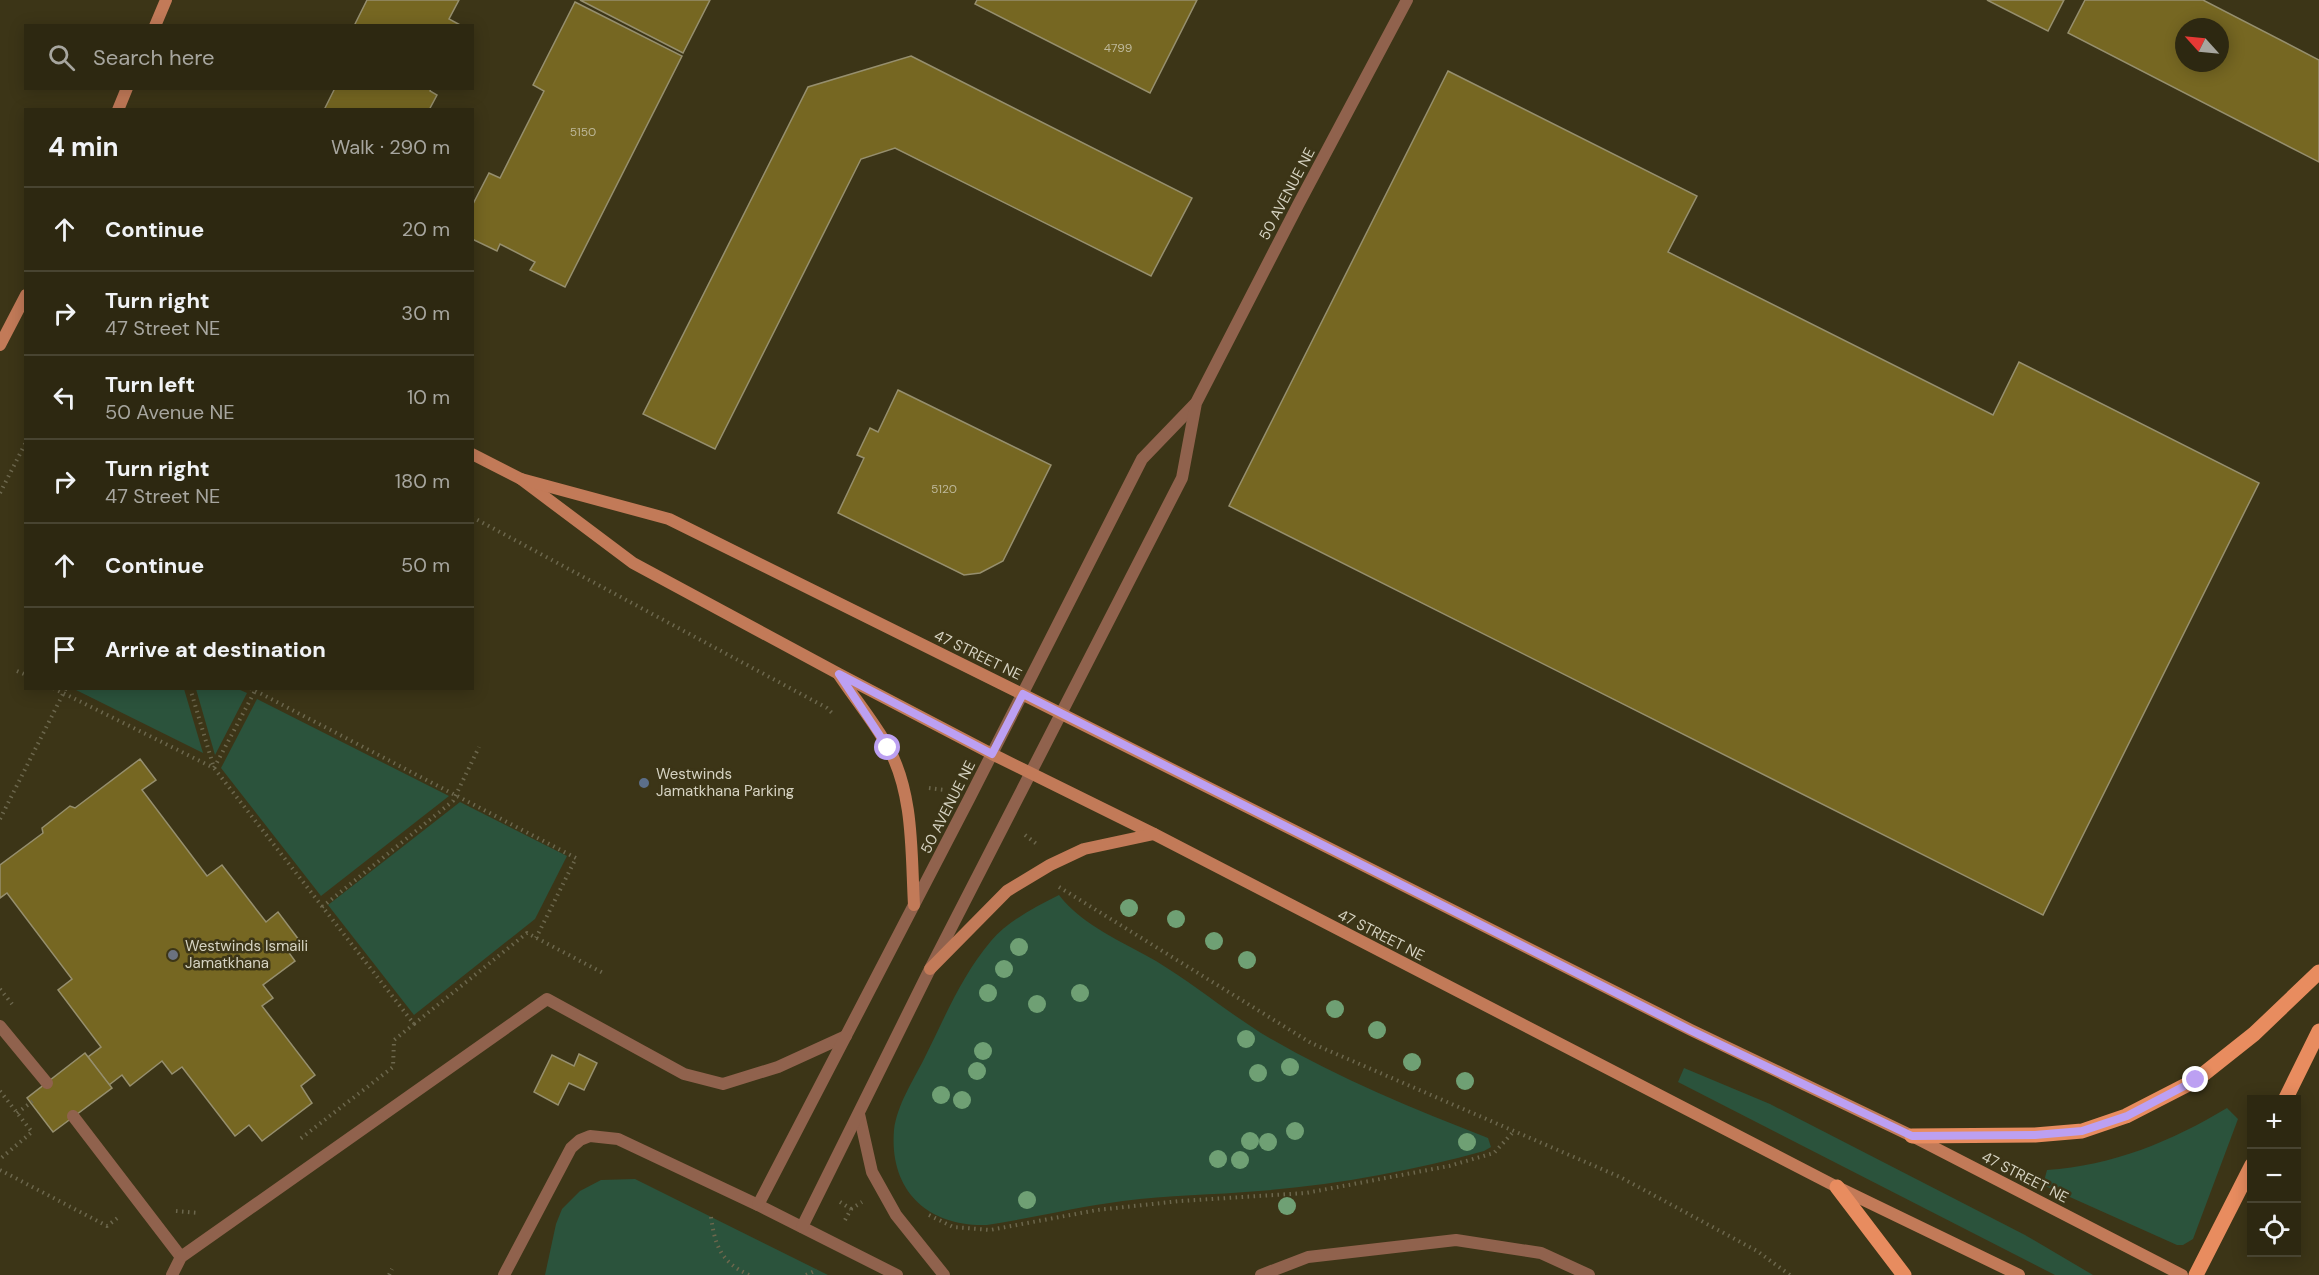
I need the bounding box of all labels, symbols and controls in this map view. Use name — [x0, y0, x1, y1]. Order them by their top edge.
north arrow — [2175, 18, 2229, 72]
search box — [24, 24, 474, 90]
house number: 4799 — [1104, 40, 1132, 56]
icon: search — [45, 41, 78, 74]
text: Search here — [93, 43, 214, 72]
house number: 5150 — [570, 124, 596, 140]
text: 4 min — [48, 130, 119, 164]
text: Walk · 290 m — [331, 134, 450, 160]
street label: 50 AVENUE NE — [1254, 144, 1320, 244]
icon: ahead — [48, 213, 81, 246]
text: Continue — [105, 215, 204, 244]
text: 20 m — [402, 216, 450, 242]
text: Turn right — [105, 286, 210, 315]
icon: right — [48, 297, 81, 330]
text: 30 m — [401, 300, 450, 326]
text: 47 Street NE — [105, 315, 220, 341]
text: Turn left — [105, 370, 195, 399]
icon: left — [48, 381, 81, 414]
text: 10 m — [407, 384, 450, 410]
text: 50 Avenue NE — [105, 399, 235, 425]
text: Turn right — [105, 454, 210, 483]
icon: right — [48, 465, 81, 498]
text: 180 m — [395, 468, 450, 494]
house number: 5120 — [931, 481, 957, 497]
text: 47 Street NE — [105, 483, 220, 509]
icon: ahead — [48, 549, 81, 582]
text: Continue — [105, 551, 204, 580]
text: 50 m — [401, 552, 450, 578]
street label: 47 STREET NE — [931, 625, 1025, 685]
icon: arrive — [48, 633, 81, 666]
text: Arrive at destination — [105, 635, 326, 664]
route start — [874, 734, 900, 760]
street label: 50 AVENUE NE — [916, 757, 980, 857]
place label: Westwinds Jamatkhana Parking — [656, 764, 794, 801]
marker: Westwinds Jamatkhana Parking — [637, 776, 651, 790]
street label: 47 STREET NE — [1334, 905, 1428, 965]
place label: Westwinds Ismaili Jamatkhana — [185, 936, 308, 973]
marker: Westwinds Ismaili Jamatkhana — [166, 948, 180, 962]
route end — [2182, 1066, 2208, 1092]
map controls — [2247, 1095, 2301, 1257]
button: + — [2247, 1095, 2301, 1149]
street label: 47 STREET NE — [1978, 1147, 2072, 1207]
button: − — [2247, 1149, 2301, 1203]
button: locate — [2247, 1203, 2301, 1257]

